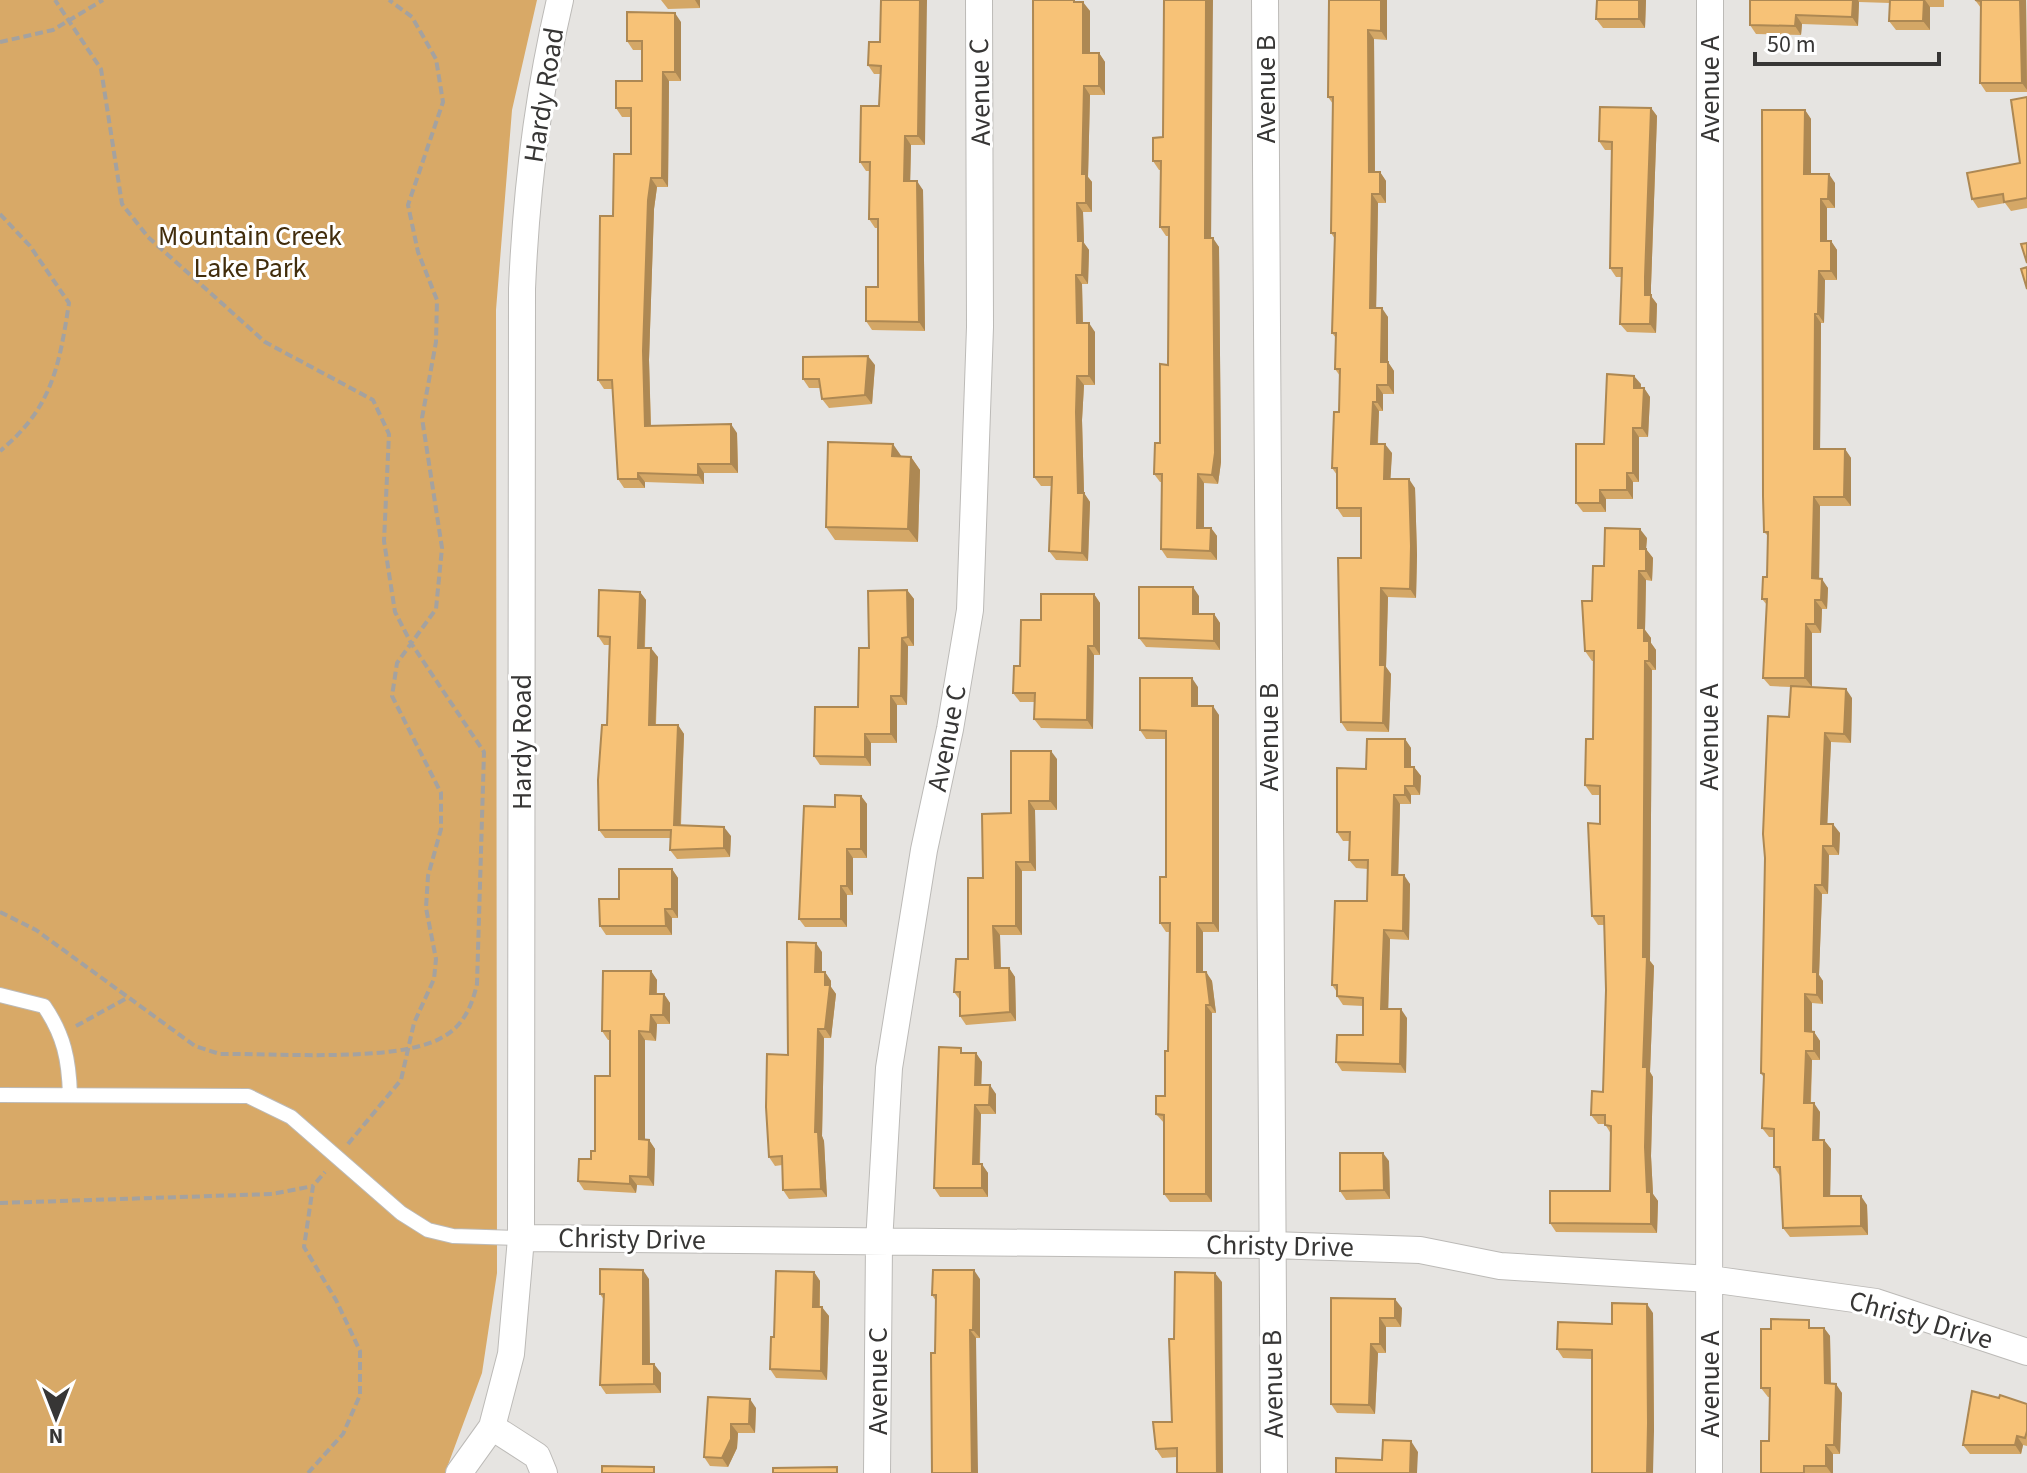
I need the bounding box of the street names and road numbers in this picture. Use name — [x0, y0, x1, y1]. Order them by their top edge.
street label: Hardy Road — [514, 25, 574, 165]
street label: Avenue B — [1246, 35, 1286, 143]
street label: Avenue A — [1690, 35, 1730, 143]
street label: Avenue C — [959, 38, 1001, 146]
street label: Hardy Road — [502, 674, 542, 810]
street label: Avenue C — [917, 681, 977, 795]
street label: Avenue B — [1249, 683, 1289, 791]
street label: Avenue A — [1689, 683, 1729, 791]
street label: Christy Drive — [558, 1218, 706, 1260]
street label: Christy Drive — [1206, 1225, 1354, 1267]
street label: Christy Drive — [1844, 1280, 1998, 1360]
street label: Avenue C — [858, 1327, 898, 1435]
street label: Avenue B — [1252, 1329, 1294, 1439]
street label: Avenue A — [1690, 1330, 1730, 1438]

